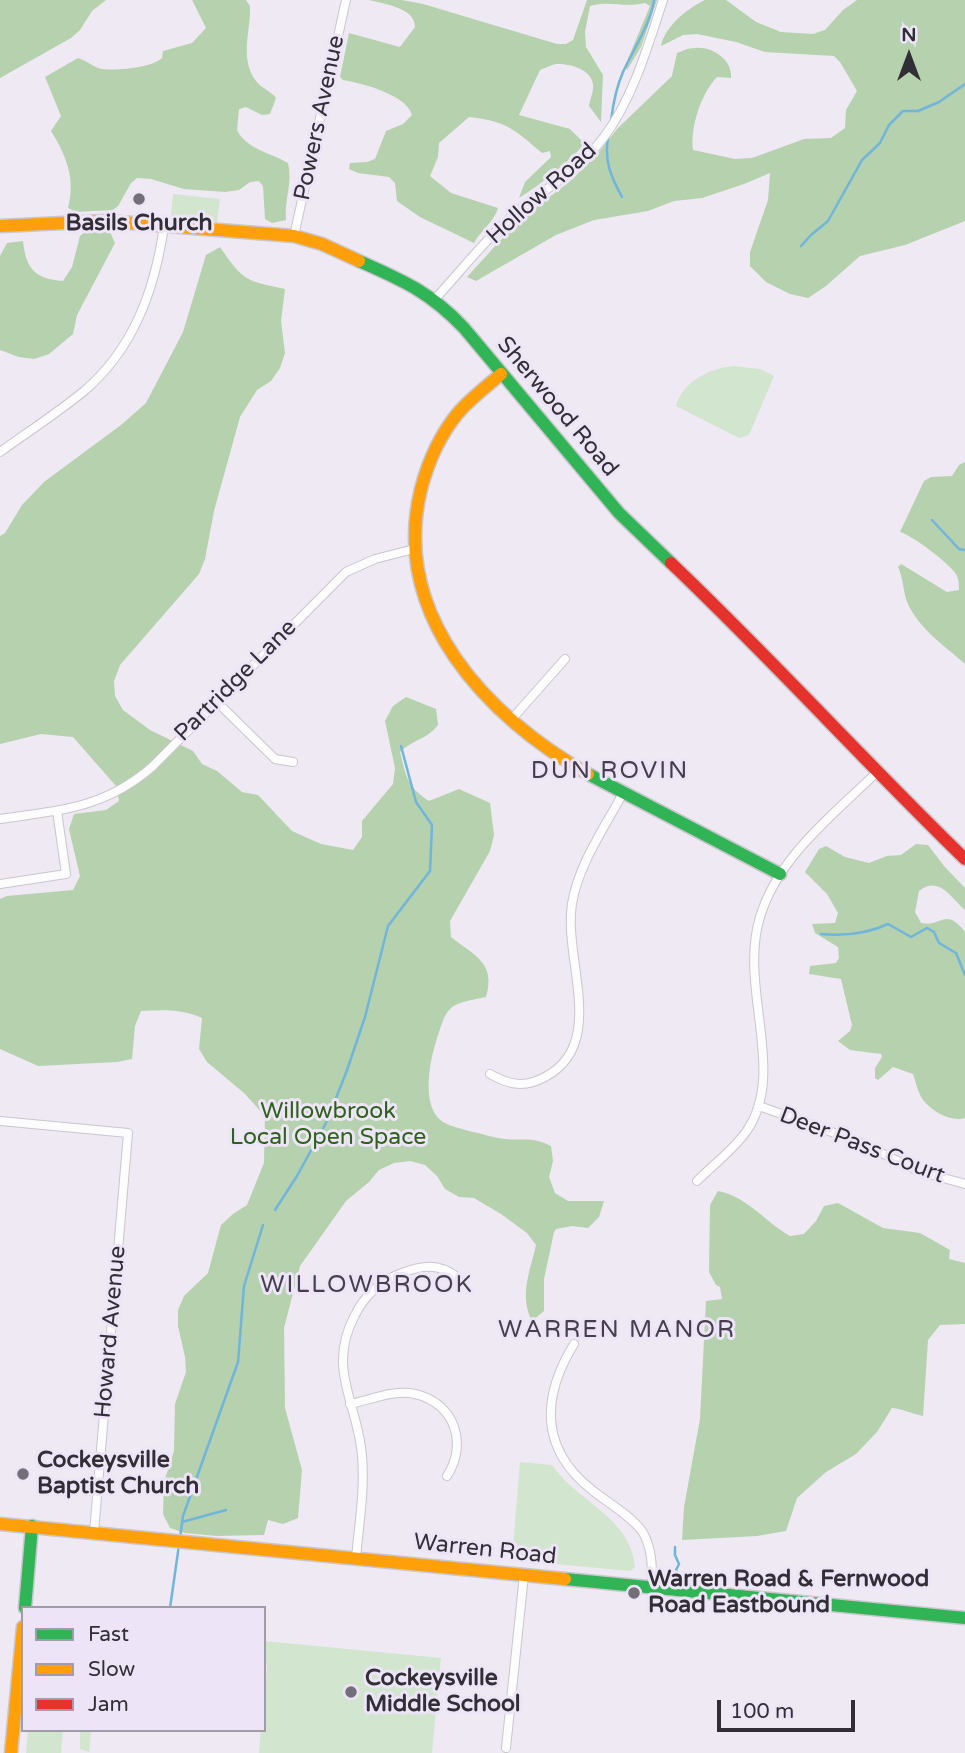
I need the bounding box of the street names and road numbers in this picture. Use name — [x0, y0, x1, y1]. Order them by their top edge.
street label: Powers Avenue — [289, 33, 351, 203]
street label: Hollow Road — [481, 137, 603, 251]
street label: Sherwood Road — [490, 331, 624, 483]
street label: Partridge Lane — [169, 614, 303, 748]
street label: Deer Pass Court — [776, 1102, 948, 1190]
street label: Howard Avenue — [90, 1245, 132, 1419]
street label: Warren Road — [412, 1529, 558, 1571]

